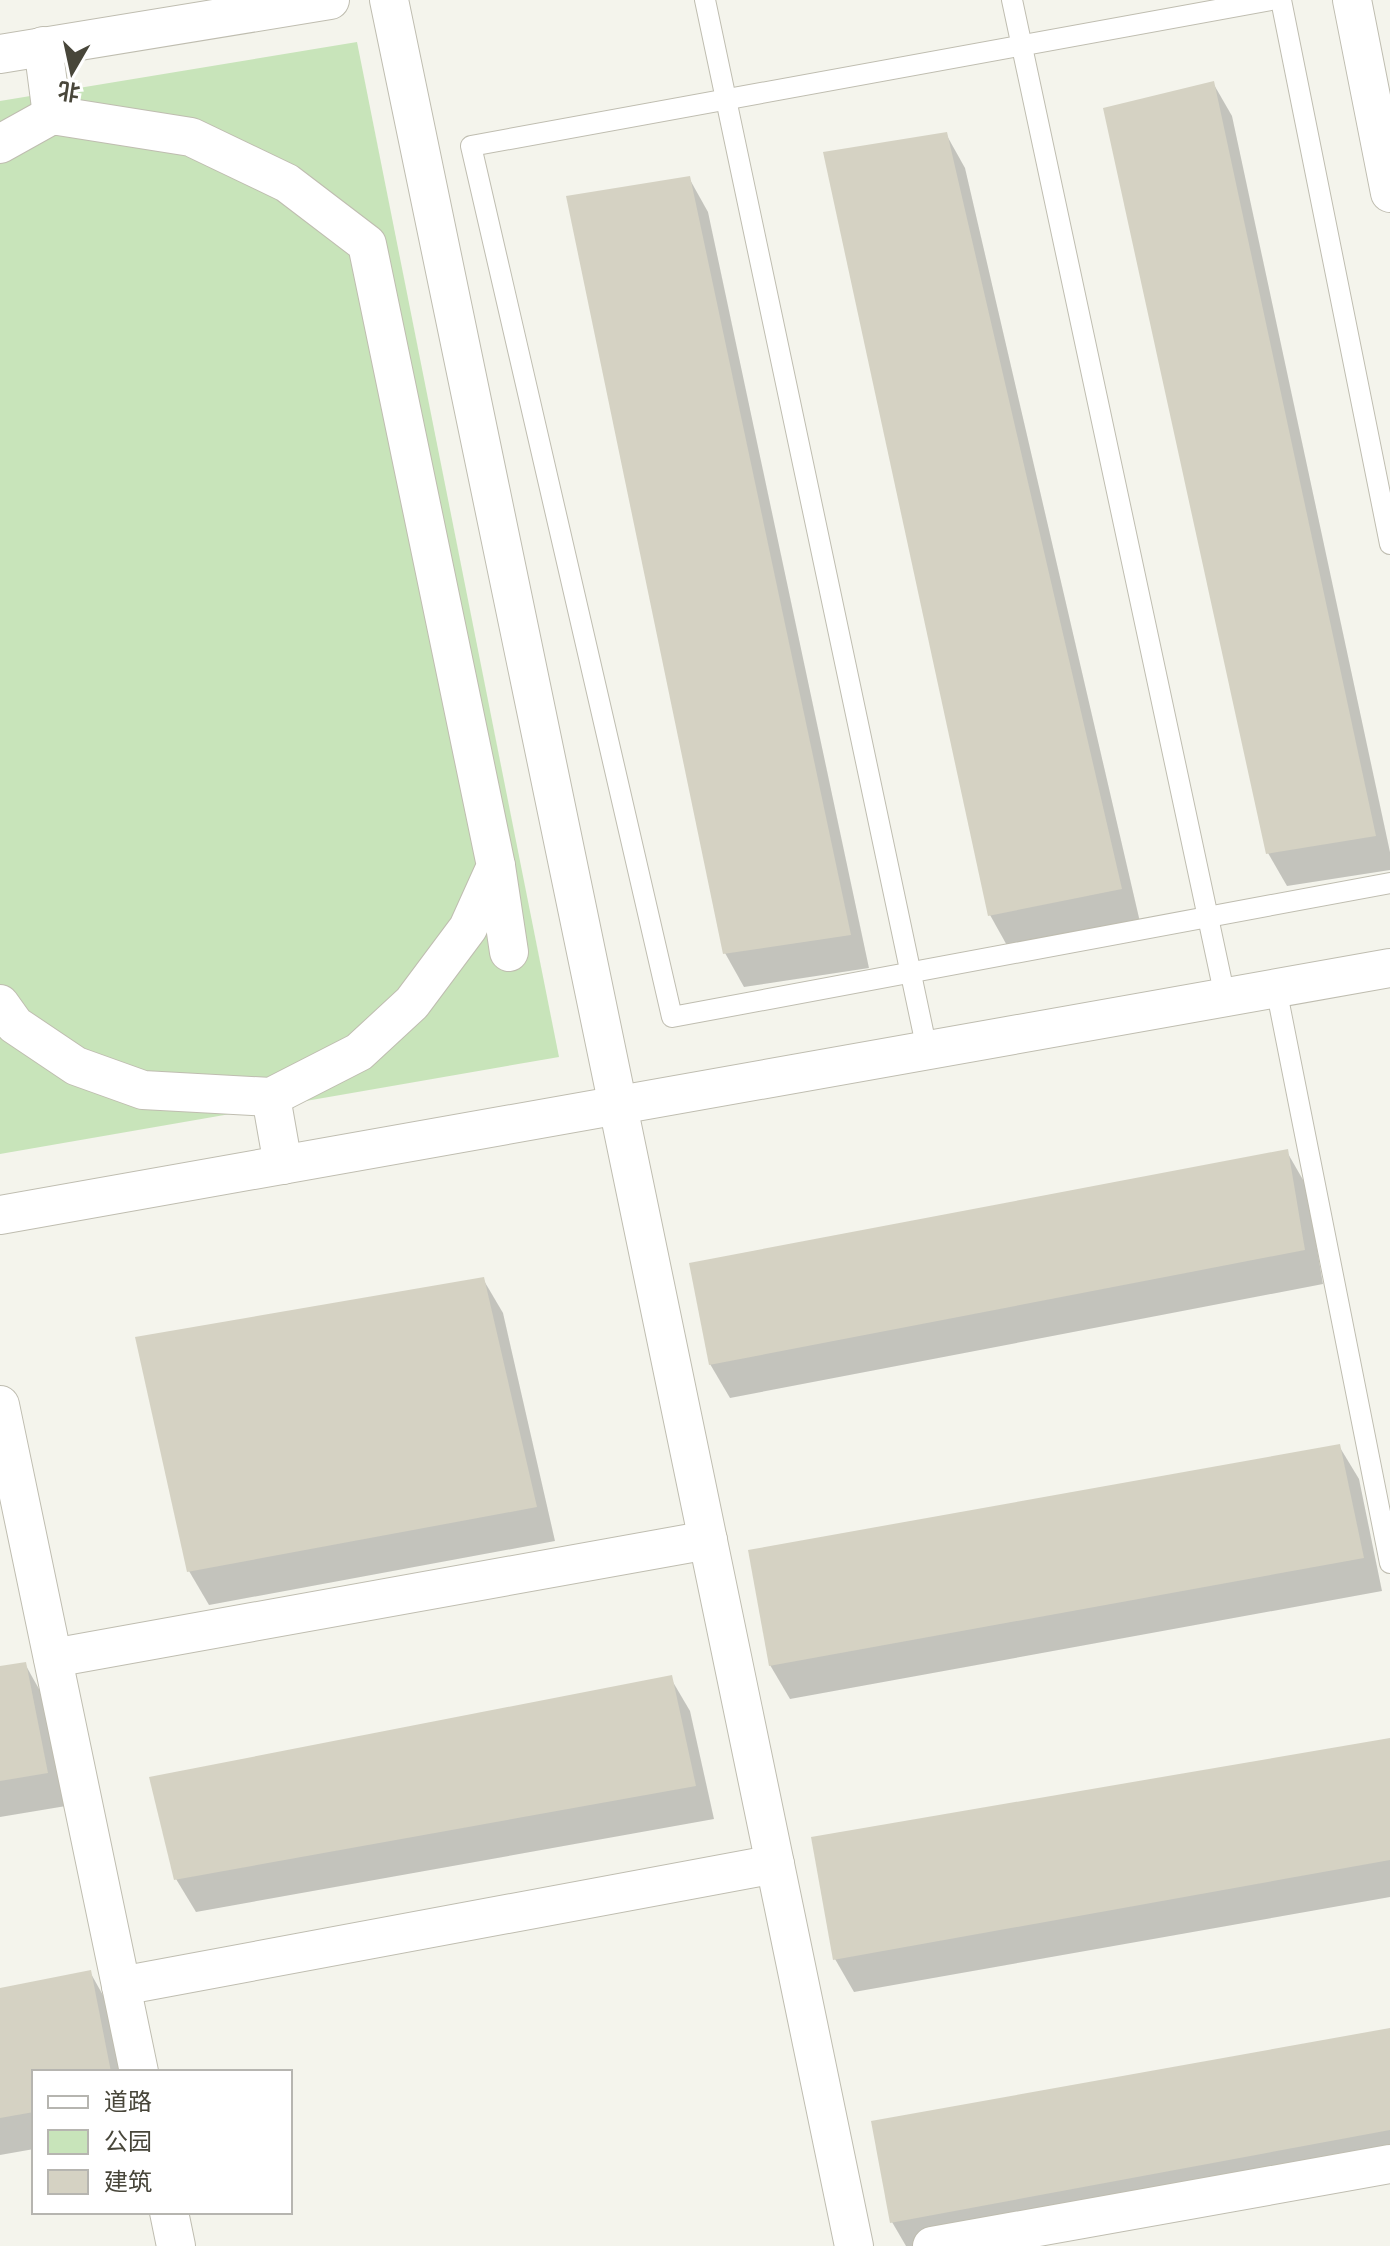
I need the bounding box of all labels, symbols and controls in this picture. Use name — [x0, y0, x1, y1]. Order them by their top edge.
north arrow — [32, 32, 112, 112]
text: 北 — [56, 77, 82, 107]
legend — [32, 2070, 292, 2214]
text: 道路 — [104, 2086, 152, 2115]
text: 公园 — [104, 2126, 152, 2155]
text: 建筑 — [104, 2166, 152, 2195]

